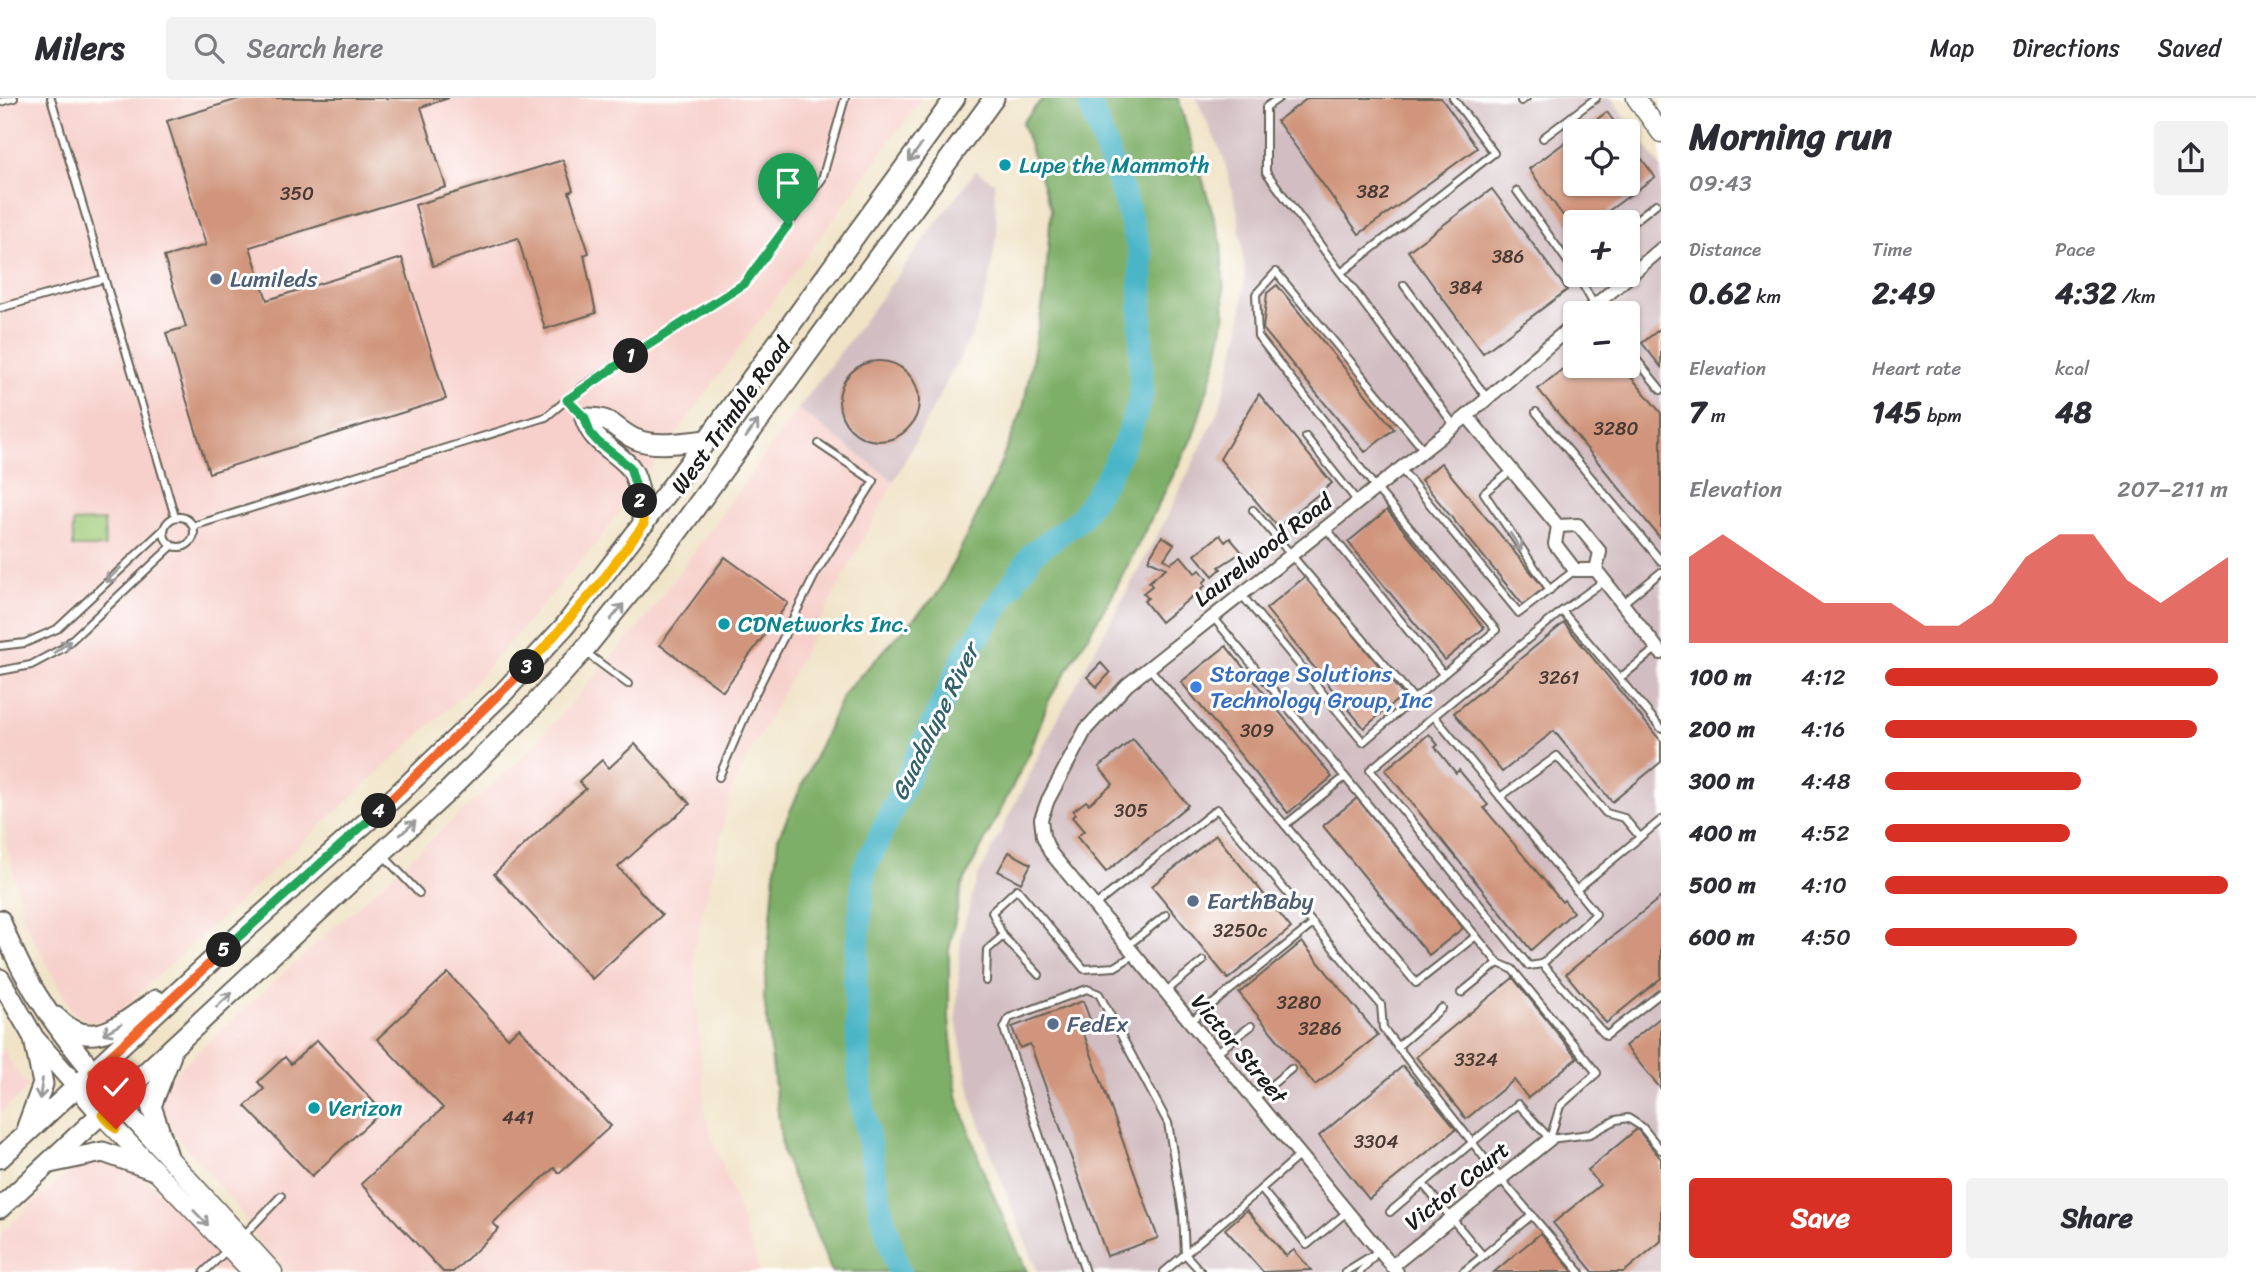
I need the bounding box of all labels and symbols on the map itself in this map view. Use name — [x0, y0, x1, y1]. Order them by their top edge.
one-way arrow — [908, 143, 923, 162]
place label: Lupe the Mammoth — [1019, 145, 1210, 186]
pin — [758, 153, 818, 225]
marker: Lupe the Mammoth — [997, 157, 1013, 173]
house number: 382 — [1357, 175, 1389, 208]
house number: 350 — [280, 177, 314, 210]
house number: 386 — [1492, 240, 1524, 273]
place label: Lumileds — [230, 259, 318, 300]
marker: Lumileds — [208, 271, 224, 287]
house number: 384 — [1449, 271, 1483, 304]
street label: West Trimble Road — [660, 327, 803, 503]
pin: 1 — [614, 338, 648, 374]
house number: 3280 — [1594, 412, 1638, 445]
one-way arrow — [745, 420, 760, 439]
street label: Laurelwood Road — [1184, 481, 1343, 618]
pin: 2 — [622, 484, 658, 518]
one-way arrow — [1508, 532, 1523, 551]
one-way arrow — [105, 566, 122, 583]
one-way arrow — [609, 603, 624, 621]
place label: CDNetworks Inc. — [738, 604, 910, 645]
marker: CDNetworks Inc. — [716, 616, 732, 632]
water label: Guadalupe River — [879, 633, 993, 808]
one-way arrow — [53, 639, 71, 654]
pin: 3 — [510, 650, 544, 684]
place label: Storage Solutions Technology Group, Inc — [1210, 654, 1433, 721]
house number: 3261 — [1539, 661, 1579, 694]
marker: Storage Solutions Technology Group, Inc — [1188, 679, 1204, 695]
house number: 309 — [1240, 714, 1274, 747]
pin: 4 — [362, 794, 396, 828]
house number: 305 — [1114, 794, 1148, 827]
one-way arrow — [399, 820, 417, 836]
place label: EarthBaby — [1207, 881, 1314, 922]
marker: EarthBaby — [1185, 893, 1201, 909]
house number: 3250c — [1213, 914, 1268, 947]
pin: 5 — [206, 932, 242, 968]
street label: Victor Street — [1180, 984, 1299, 1115]
house number: 3280 — [1277, 986, 1321, 1019]
one-way arrow — [215, 992, 232, 1009]
place label: FedEx — [1067, 1004, 1128, 1045]
house number: 3286 — [1298, 1012, 1342, 1045]
marker: FedEx — [1045, 1016, 1061, 1032]
one-way arrow — [102, 1022, 122, 1036]
house number: 3324 — [1454, 1043, 1498, 1076]
pin — [86, 1057, 146, 1129]
one-way arrow — [34, 1077, 47, 1100]
place label: Verizon — [328, 1088, 403, 1129]
marker: Verizon — [306, 1100, 322, 1116]
house number: 441 — [502, 1101, 534, 1134]
house number: 3304 — [1354, 1125, 1398, 1158]
street label: Victor Court — [1395, 1130, 1519, 1242]
one-way arrow — [193, 1210, 210, 1227]

